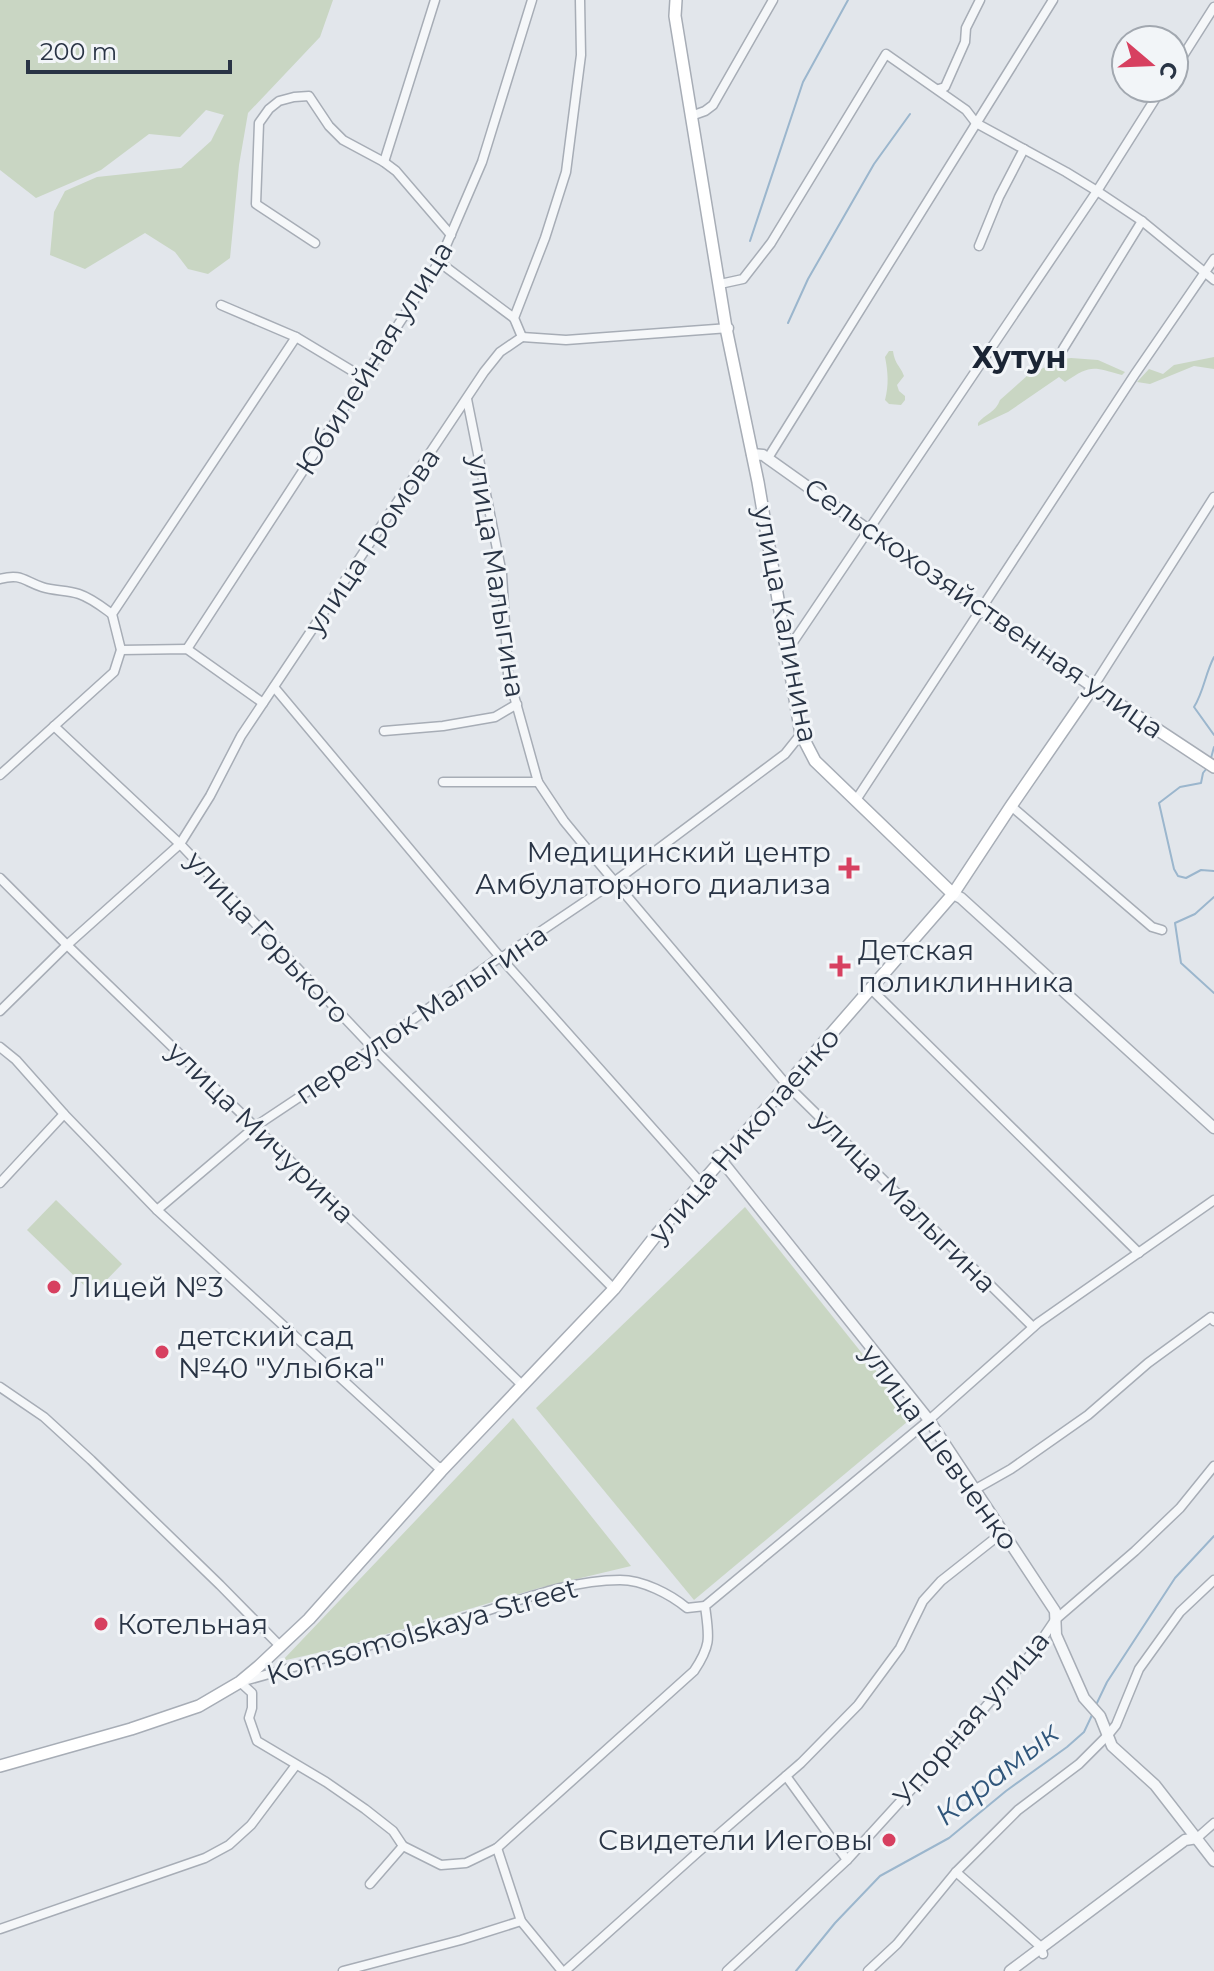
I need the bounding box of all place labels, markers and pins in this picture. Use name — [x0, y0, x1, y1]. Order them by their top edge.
place label: Медицинский центр Амбулаторного диализа — [475, 835, 831, 901]
marker: Медицинский центр Амбулаторного диализа — [838, 857, 860, 879]
place label: Детская поликлинника — [858, 933, 1074, 999]
marker: Детская поликлинника — [829, 955, 851, 977]
place label: Лицей №3 — [70, 1270, 224, 1304]
marker: Лицей №3 — [45, 1278, 63, 1296]
place label: детский сад №40 "Улыбка" — [178, 1319, 385, 1385]
marker: детский сад №40 "Улыбка" — [153, 1343, 171, 1361]
place label: Котельная — [117, 1607, 268, 1641]
marker: Котельная — [92, 1615, 110, 1633]
place label: Свидетели Иеговы — [598, 1823, 873, 1857]
marker: Свидетели Иеговы — [880, 1831, 898, 1849]

